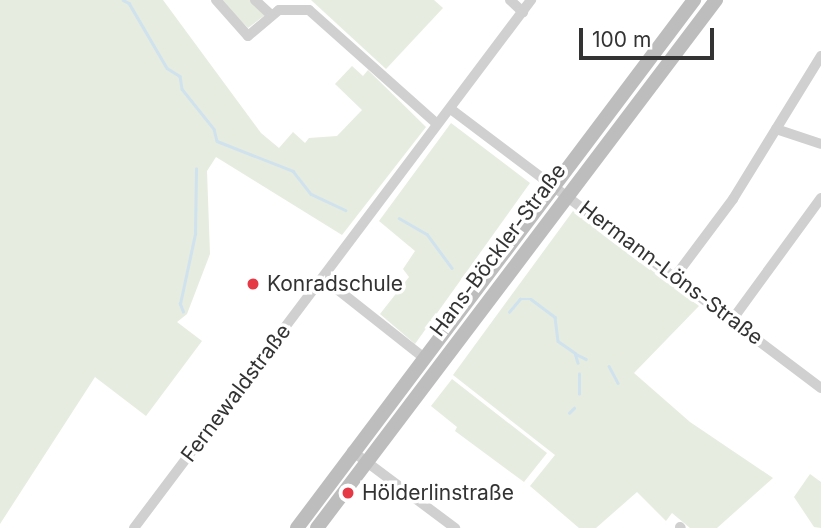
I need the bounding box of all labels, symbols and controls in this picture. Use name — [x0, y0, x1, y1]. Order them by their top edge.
scale bar — [583, 14, 718, 58]
text: 100 m — [592, 27, 651, 52]
street label: Hans-Böckler-Straße — [425, 159, 571, 341]
street label: Hermann-Löns-Straße — [574, 196, 768, 350]
place label: Konradschule — [267, 271, 403, 297]
marker: Konradschule — [245, 276, 261, 292]
street label: Fernewaldstraße — [176, 319, 296, 467]
place label: Hölderlinstraße — [362, 480, 514, 506]
marker: Hölderlinstraße — [340, 485, 356, 501]

